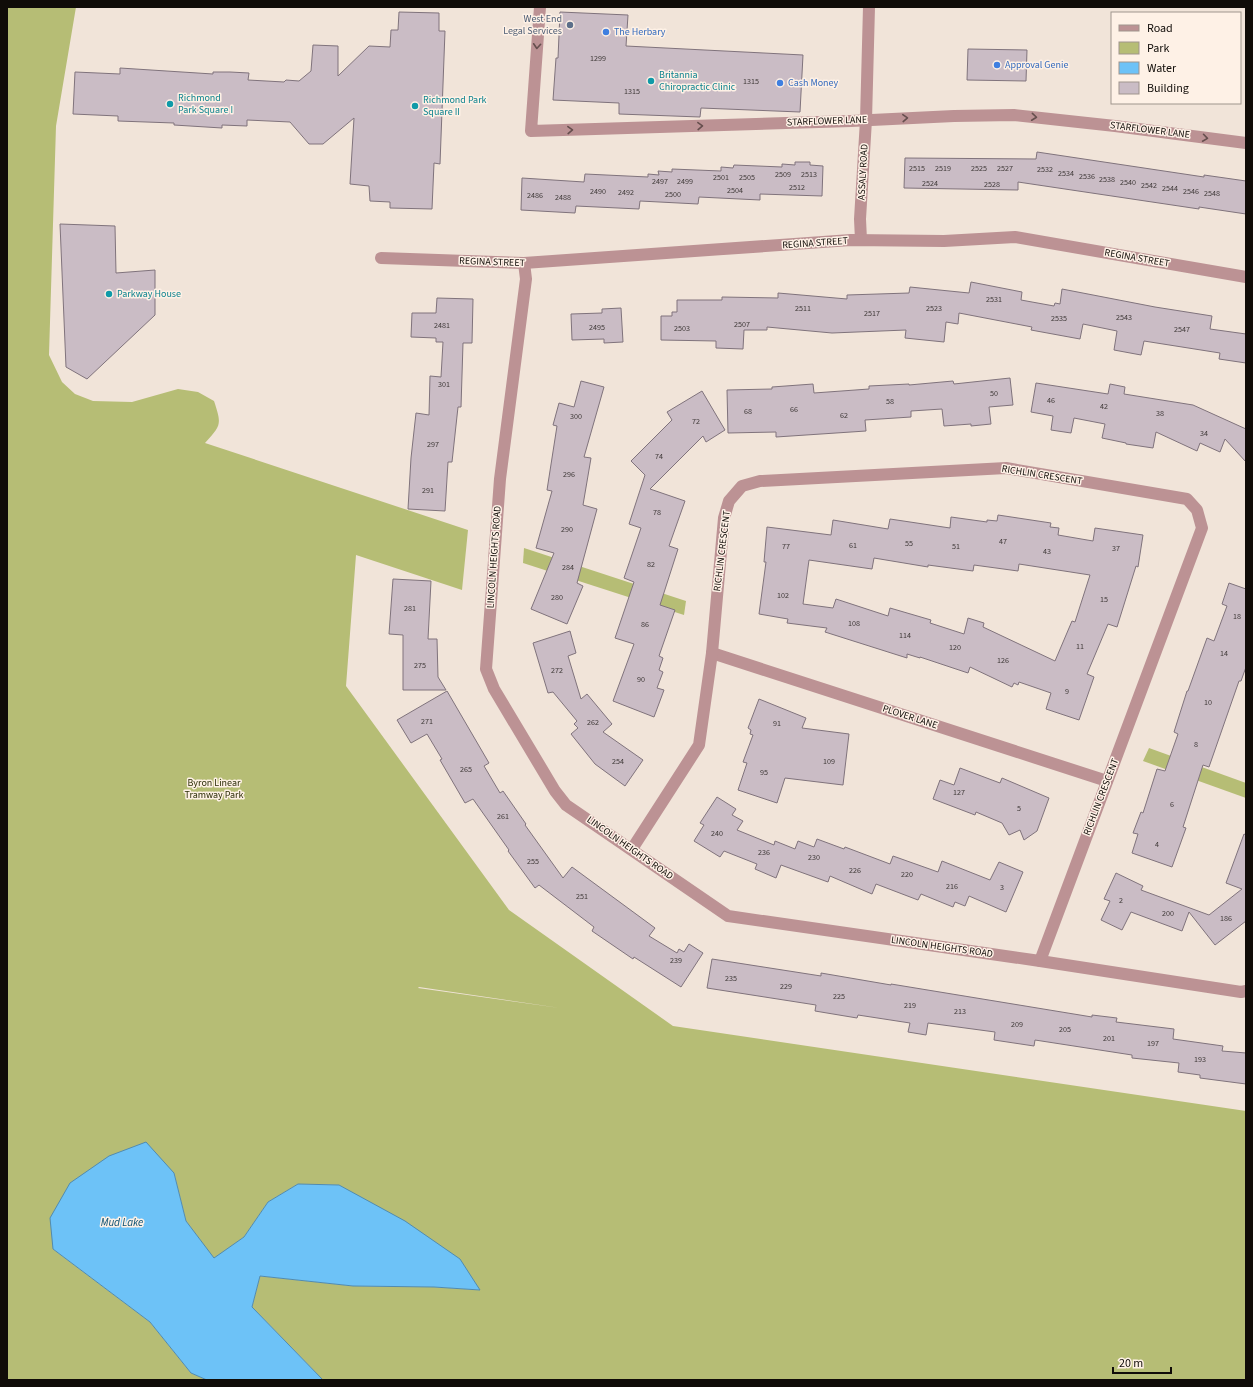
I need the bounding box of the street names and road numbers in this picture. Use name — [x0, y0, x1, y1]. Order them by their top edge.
street label: STARFLOWER LANE — [787, 113, 867, 129]
street label: STARFLOWER LANE — [1109, 118, 1191, 142]
street label: ASSALY ROAD — [855, 144, 871, 200]
street label: REGINA STREET — [782, 234, 849, 252]
street label: REGINA STREET — [1103, 245, 1171, 271]
street label: REGINA STREET — [459, 254, 526, 270]
street label: RICHLIN CRESCENT — [1001, 462, 1084, 488]
street label: LINCOLN HEIGHTS ROAD — [483, 505, 505, 609]
street label: RICHLIN CRESCENT — [710, 509, 734, 592]
street label: PLOVER LANE — [881, 702, 939, 732]
street label: RICHLIN CRESCENT — [1080, 756, 1122, 837]
street label: LINCOLN HEIGHTS ROAD — [584, 813, 676, 883]
street label: LINCOLN HEIGHTS ROAD — [890, 933, 994, 961]

